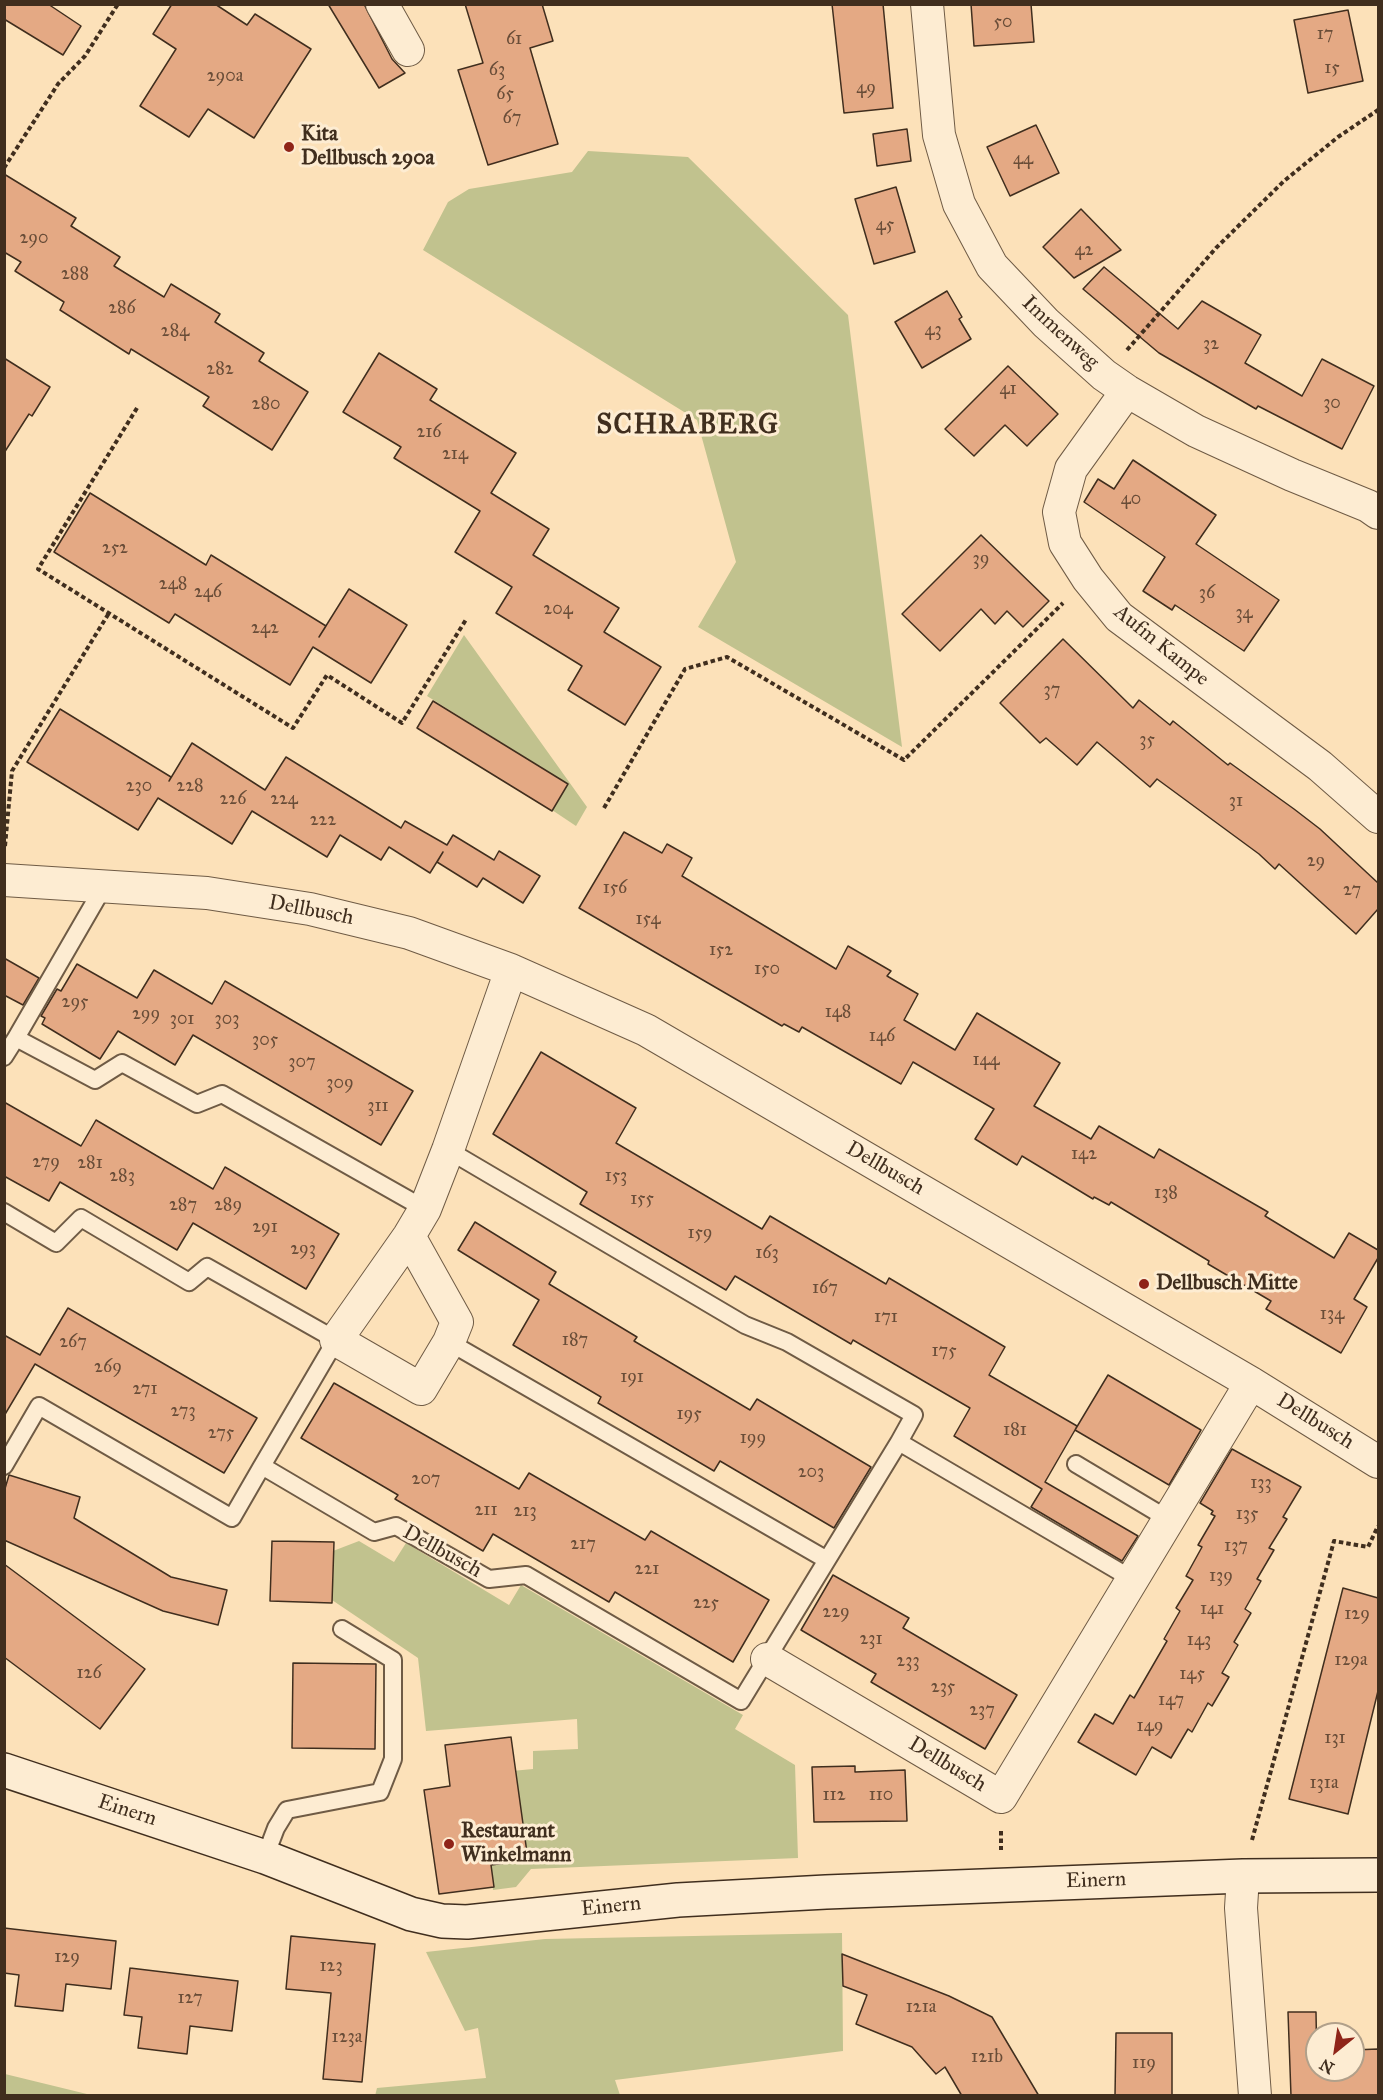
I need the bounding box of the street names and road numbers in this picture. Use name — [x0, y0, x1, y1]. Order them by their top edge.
street label: Immenweg — [1016, 291, 1104, 375]
street label: Aufm Kampe — [1108, 600, 1214, 692]
street label: Dellbusch — [266, 890, 356, 932]
street label: Dellbusch — [841, 1137, 929, 1201]
street label: Dellbusch — [1272, 1388, 1358, 1456]
street label: Dellbusch — [398, 1520, 486, 1584]
street label: Dellbusch — [904, 1732, 990, 1798]
street label: Einern — [94, 1790, 160, 1832]
street label: Einern — [1065, 1867, 1127, 1895]
street label: Einern — [580, 1891, 642, 1923]

